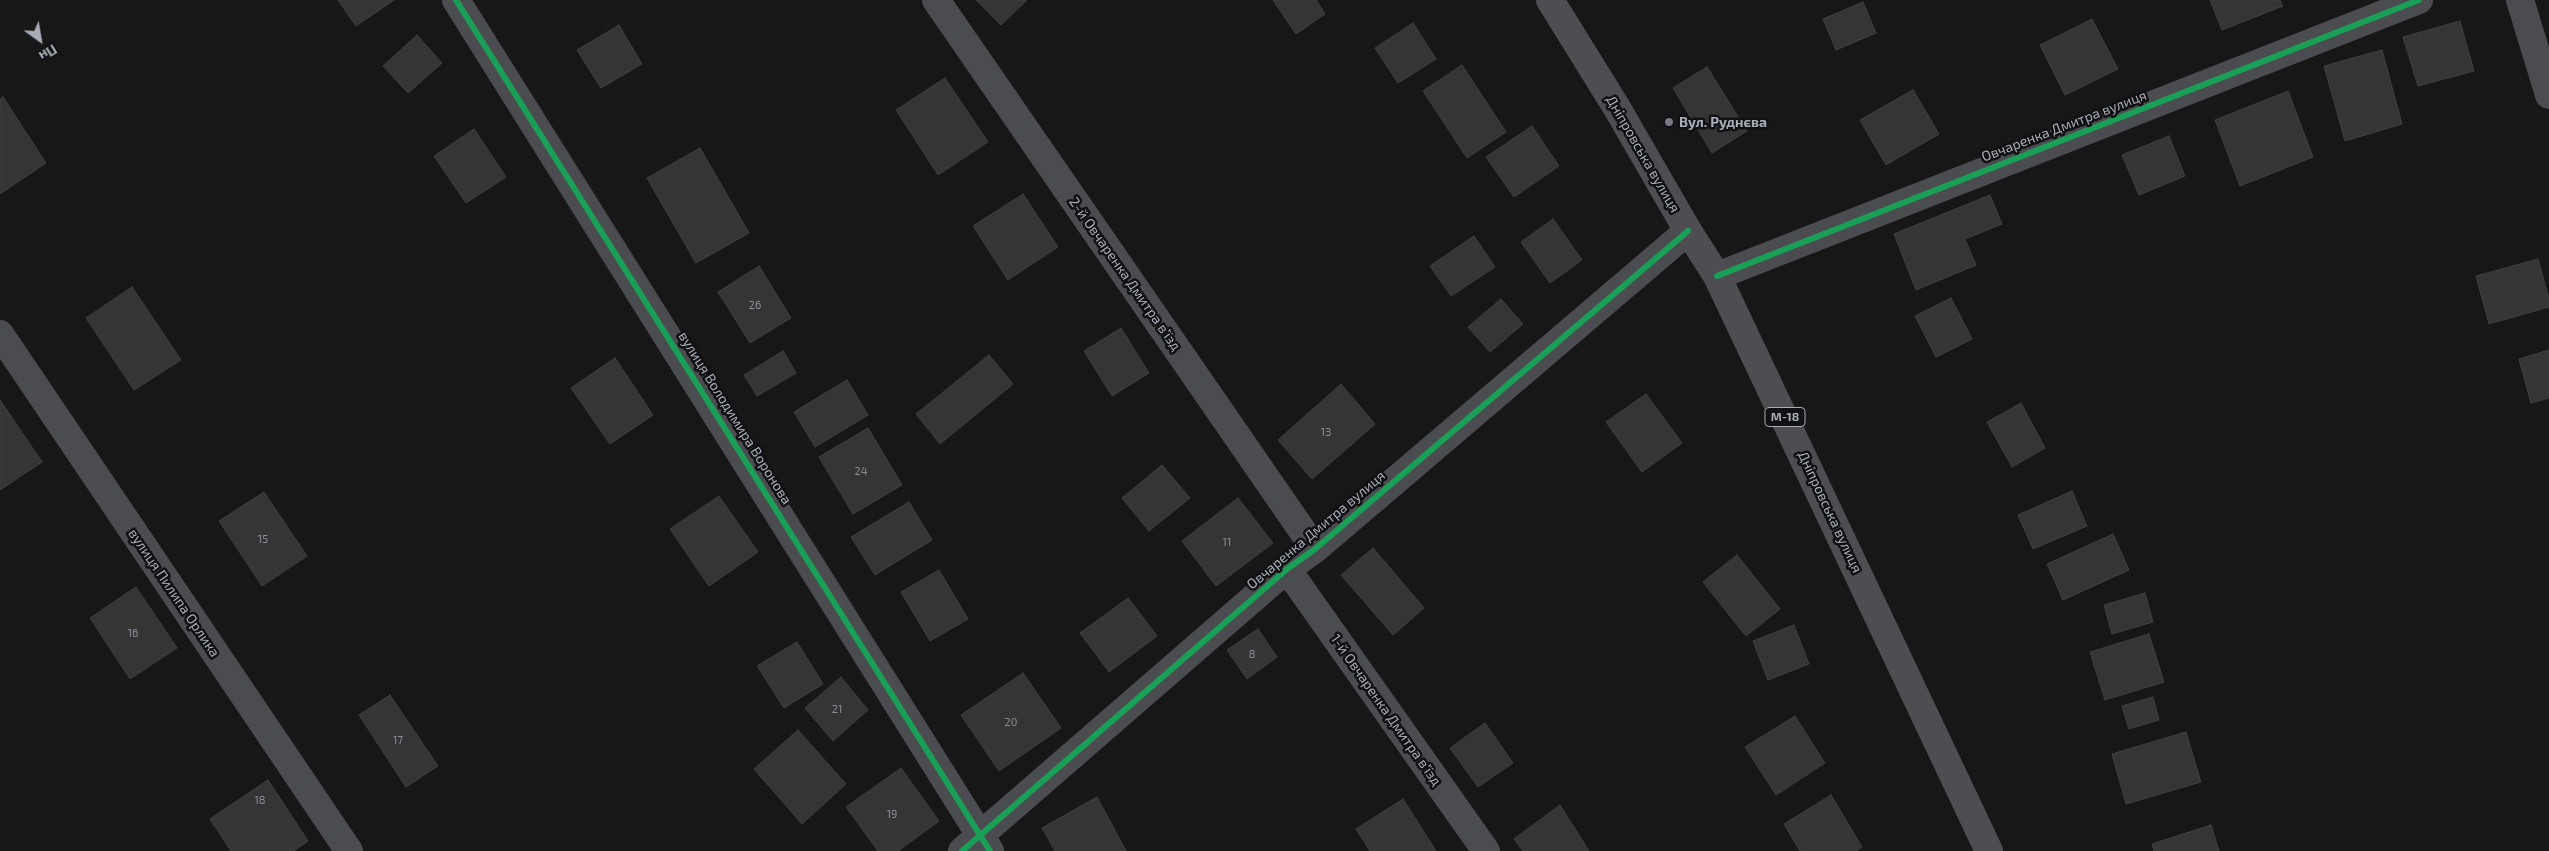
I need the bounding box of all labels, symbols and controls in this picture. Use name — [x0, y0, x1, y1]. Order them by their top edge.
north arrow — [15, 15, 65, 65]
text: Пн — [36, 41, 60, 65]
street label: Овчаренка Дмитра вулиця — [1979, 87, 2149, 165]
street label: Дніпровська вулиця — [1603, 92, 1683, 216]
place label: Вул. Руднєва — [1679, 114, 1767, 130]
marker: Вул. Руднєва — [1663, 116, 1675, 128]
street label: 2-й Овчаренка Дмитра в’їзд — [1066, 194, 1184, 354]
house number: 26 — [749, 298, 761, 312]
street label: вулиця Володимира Воронова — [675, 328, 795, 508]
road number: М-18 — [1765, 408, 1805, 427]
house number: 13 — [1321, 425, 1331, 439]
street label: Дніпровська вулиця — [1794, 448, 1866, 576]
house number: 24 — [855, 464, 867, 478]
street label: Овчаренка Дмитра вулиця — [1243, 467, 1389, 593]
street label: вулиця Пилипа Орлика — [125, 526, 223, 660]
house number: 15 — [258, 532, 268, 546]
house number: 11 — [1223, 535, 1231, 549]
house number: 16 — [128, 626, 138, 640]
street label: 1-й Овчаренка Дмитра в’їзд — [1327, 631, 1445, 789]
house number: 8 — [1249, 647, 1255, 661]
house number: 21 — [832, 702, 842, 716]
house number: 20 — [1005, 715, 1017, 729]
house number: 17 — [393, 733, 403, 747]
house number: 18 — [254, 793, 266, 807]
house number: 19 — [887, 807, 897, 821]

